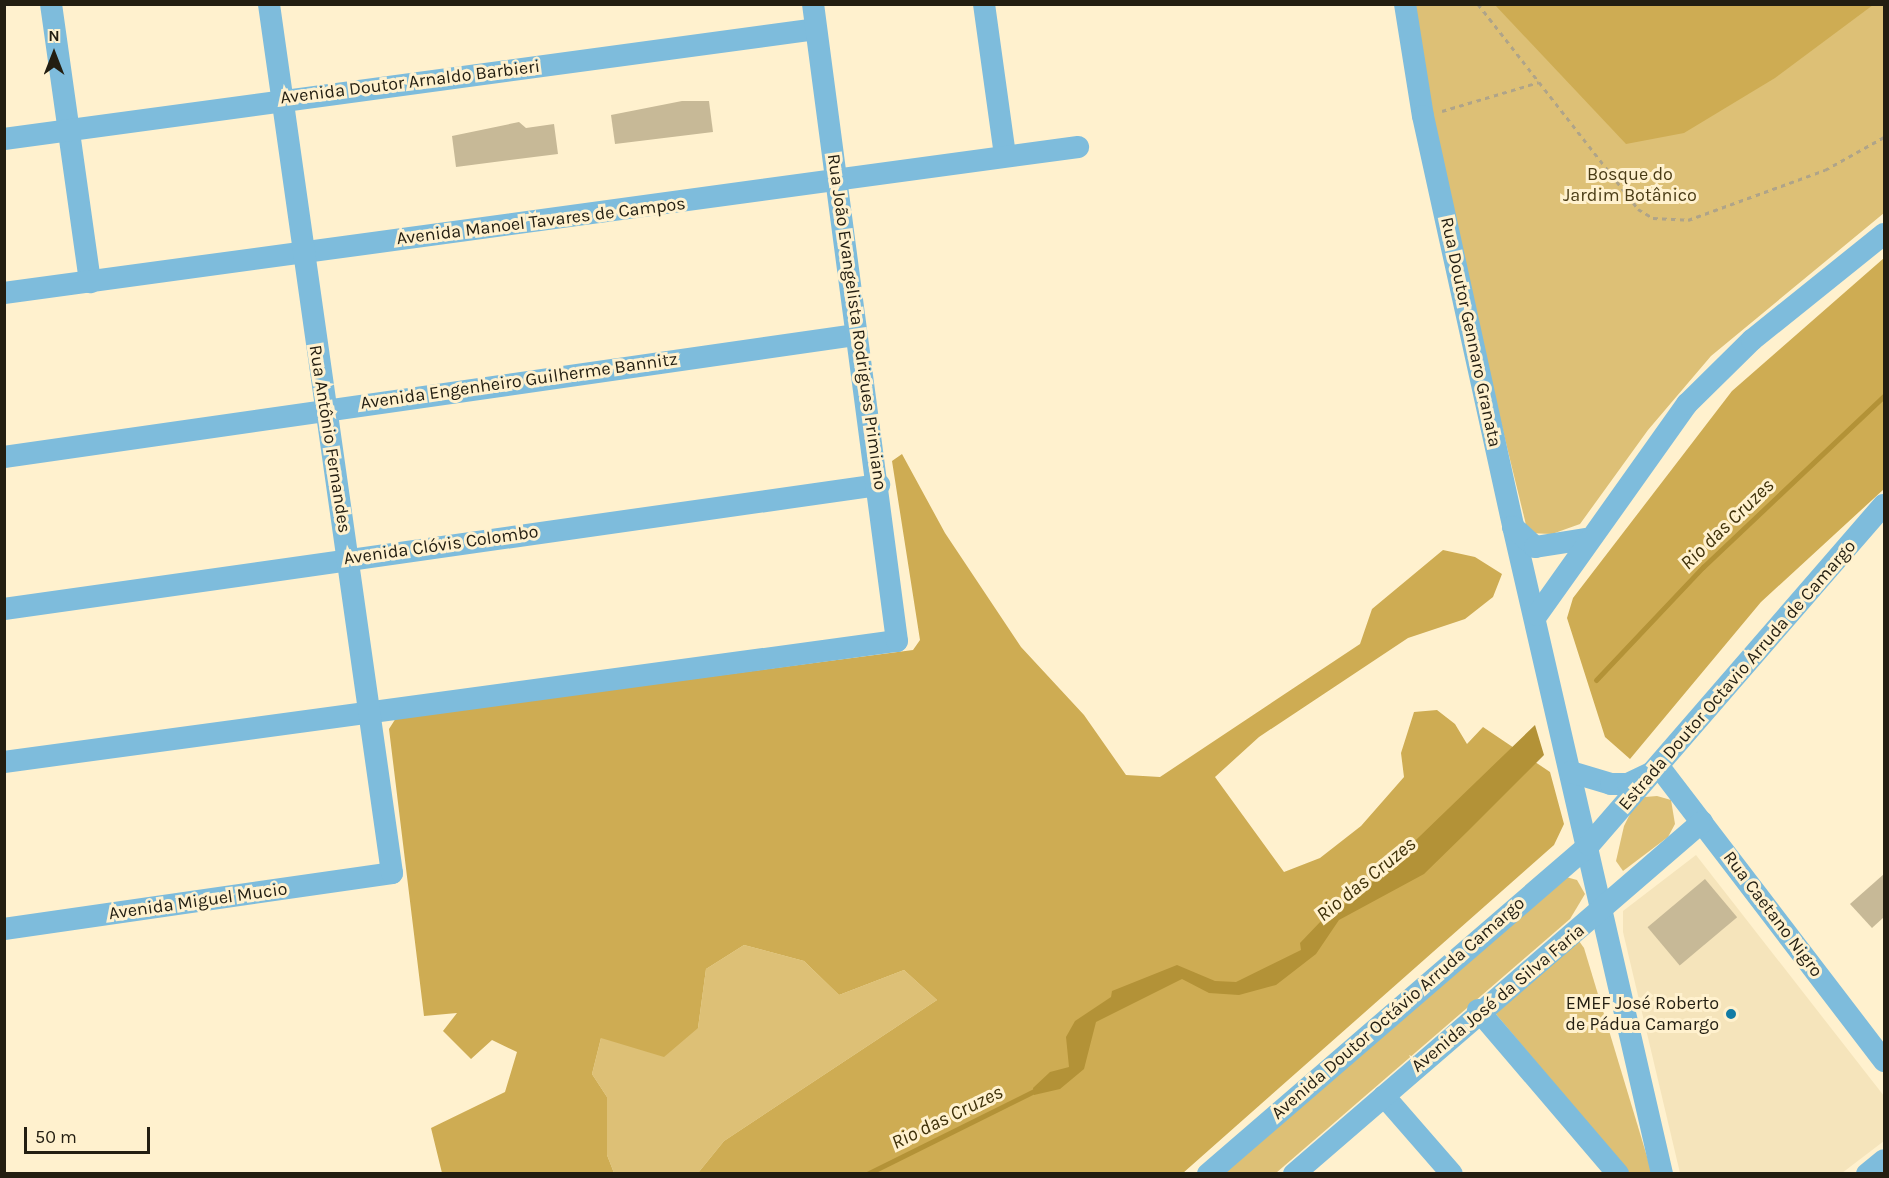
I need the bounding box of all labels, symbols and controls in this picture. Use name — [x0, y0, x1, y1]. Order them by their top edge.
north arrow — [24, 24, 84, 84]
text: N — [48, 26, 60, 45]
street label: Avenida Doutor Arnaldo Barbieri — [279, 55, 541, 109]
street label: Rua João Evangelista Rodrigues Primiano — [823, 152, 891, 492]
park label: Bosque do Jardim Botânico — [1563, 164, 1697, 207]
street label: Avenida Manoel Tavares de Campos — [395, 193, 687, 249]
street label: Rua Doutor Gennaro Granata — [1436, 215, 1506, 449]
street label: Rua Antônio Fernandes — [304, 344, 356, 534]
street label: Avenida Engenheiro Guilherme Bannitz — [359, 348, 679, 414]
water label: Rio das Cruzes — [1675, 473, 1779, 575]
street label: Avenida Clóvis Colombo — [342, 521, 540, 569]
street label: Estrada Doutor Octavio Arruda de Camargo — [1614, 535, 1860, 815]
water label: Rio das Cruzes — [1311, 832, 1421, 926]
street label: Rua Caetano Nigro — [1719, 847, 1827, 981]
street label: Avenida Miguel Mucio — [107, 878, 289, 924]
street label: Avenida Doutor Octávio Arruda Camargo — [1267, 892, 1529, 1124]
street label: Avenida José da Silva Faria — [1407, 919, 1589, 1077]
place label: EMEF José Roberto de Pádua Camargo — [1565, 993, 1719, 1036]
marker: EMEF José Roberto de Pádua Camargo — [1724, 1007, 1738, 1021]
water label: Rio das Cruzes — [887, 1080, 1007, 1154]
scale bar — [27, 1115, 153, 1153]
text: 50 m — [35, 1126, 77, 1148]

